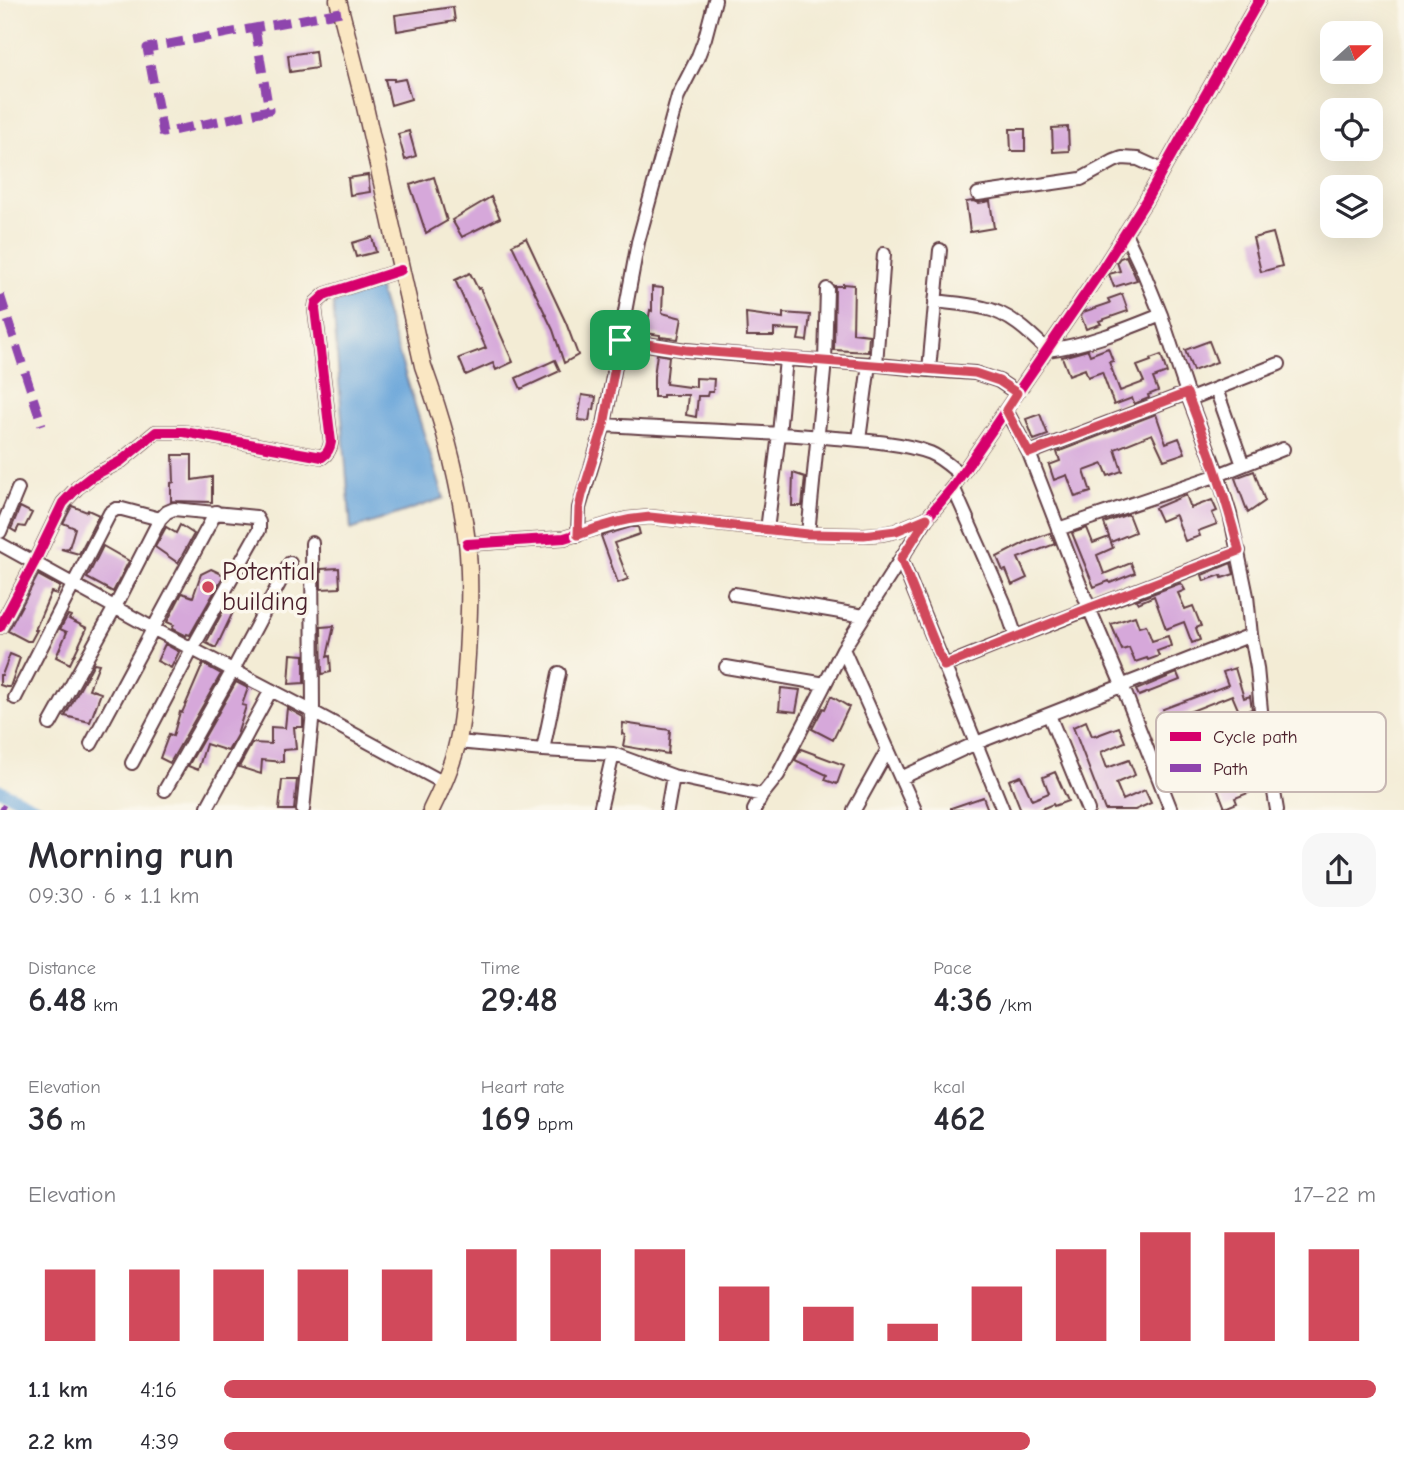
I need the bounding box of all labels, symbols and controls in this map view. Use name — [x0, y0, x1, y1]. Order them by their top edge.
north arrow — [1320, 21, 1382, 84]
map controls — [1320, 21, 1383, 238]
button: locate — [1320, 98, 1383, 161]
button: layers — [1320, 175, 1383, 238]
pin — [590, 310, 650, 370]
icon: arrive — [601, 321, 639, 359]
place label: Potential building — [222, 557, 316, 617]
marker: Potential building — [200, 579, 216, 595]
legend — [1156, 712, 1386, 792]
text: Cycle path — [1213, 726, 1298, 748]
text: Path — [1213, 758, 1248, 780]
button: share — [1302, 833, 1376, 907]
text: Morning run — [28, 834, 234, 878]
text: 09:30 · 6 × 1.1 km — [28, 882, 200, 909]
text: Distance — [28, 957, 96, 979]
text: Time — [481, 957, 520, 979]
text: Pace — [933, 957, 972, 979]
text: 6.48 — [28, 979, 87, 1020]
text: 29:48 — [481, 979, 558, 1020]
text: 4:36 — [933, 979, 993, 1020]
text: km — [87, 994, 118, 1016]
text: /km — [993, 994, 1032, 1016]
text: Elevation — [28, 1076, 101, 1098]
text: Heart rate — [481, 1076, 564, 1098]
text: kcal — [933, 1076, 965, 1098]
text: 36 — [28, 1098, 64, 1139]
text: 169 — [481, 1098, 531, 1139]
text: 462 — [933, 1098, 985, 1139]
text: m — [64, 1113, 86, 1135]
text: bpm — [531, 1113, 573, 1135]
text: Elevation — [28, 1181, 116, 1208]
text: 17–22 m — [1293, 1181, 1376, 1208]
text: 1.1 km — [28, 1376, 88, 1403]
text: 4:16 — [140, 1376, 177, 1403]
text: 2.2 km — [28, 1428, 93, 1455]
text: 4:39 — [140, 1428, 179, 1455]

